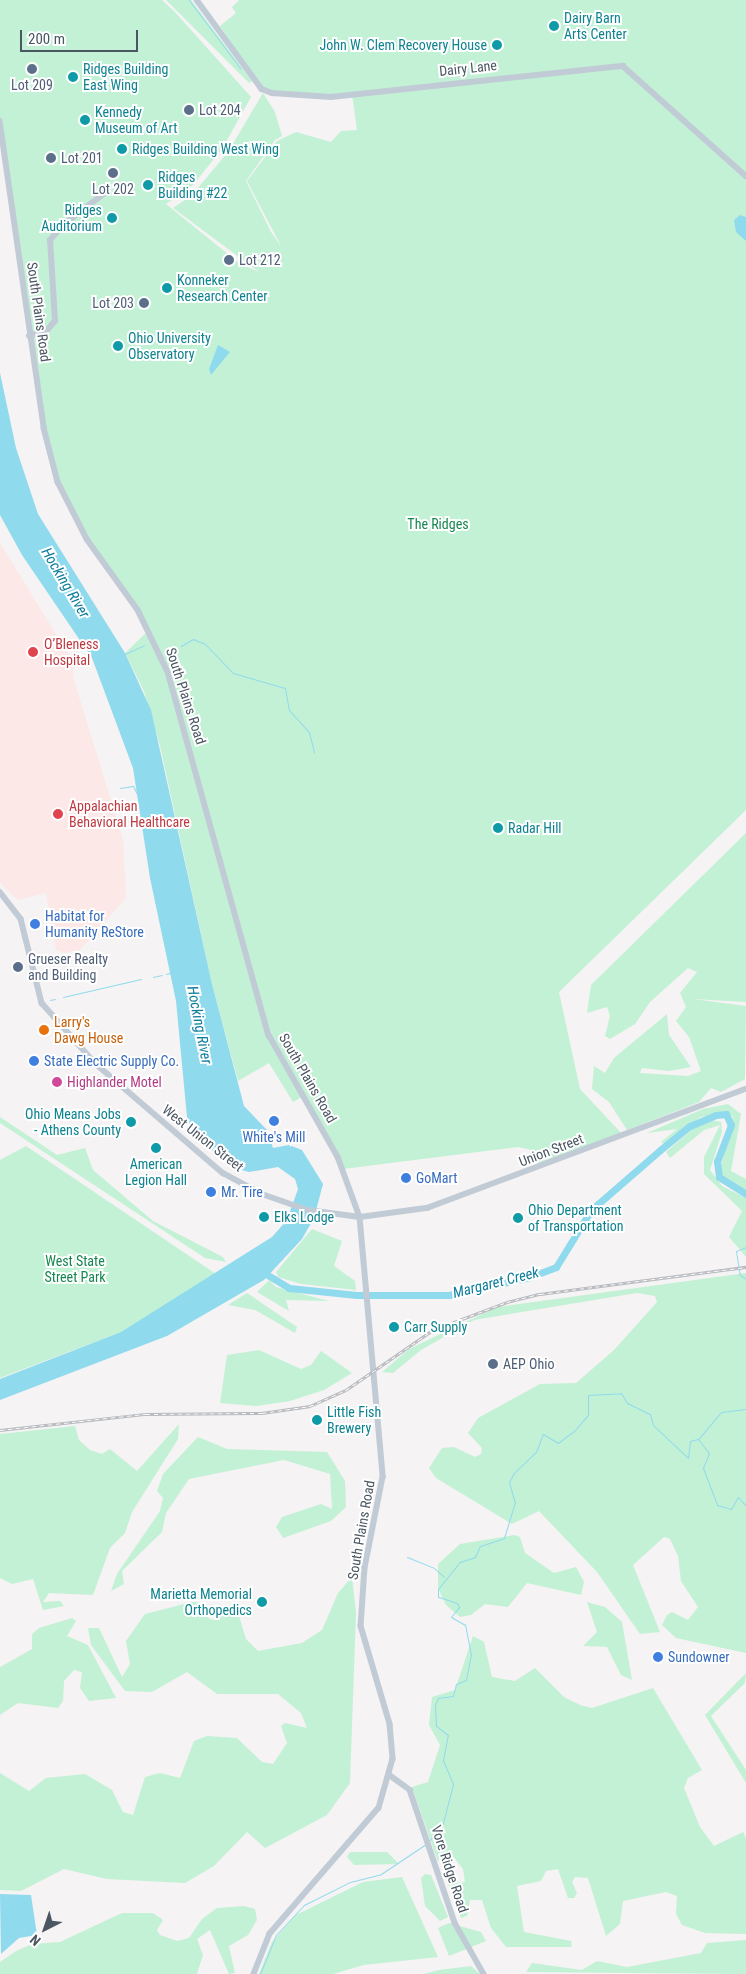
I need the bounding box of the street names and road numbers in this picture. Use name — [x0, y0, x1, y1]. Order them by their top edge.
street label: Dairy Lane — [438, 57, 498, 79]
street label: South Plains Road — [24, 261, 54, 363]
street label: South Plains Road — [162, 646, 210, 746]
street label: South Plains Road — [276, 1030, 340, 1126]
street label: West Union Street — [159, 1101, 247, 1175]
street label: Union Street — [516, 1130, 586, 1170]
street label: South Plains Road — [344, 1479, 378, 1581]
street label: Vore Ridge Road — [428, 1823, 472, 1915]

